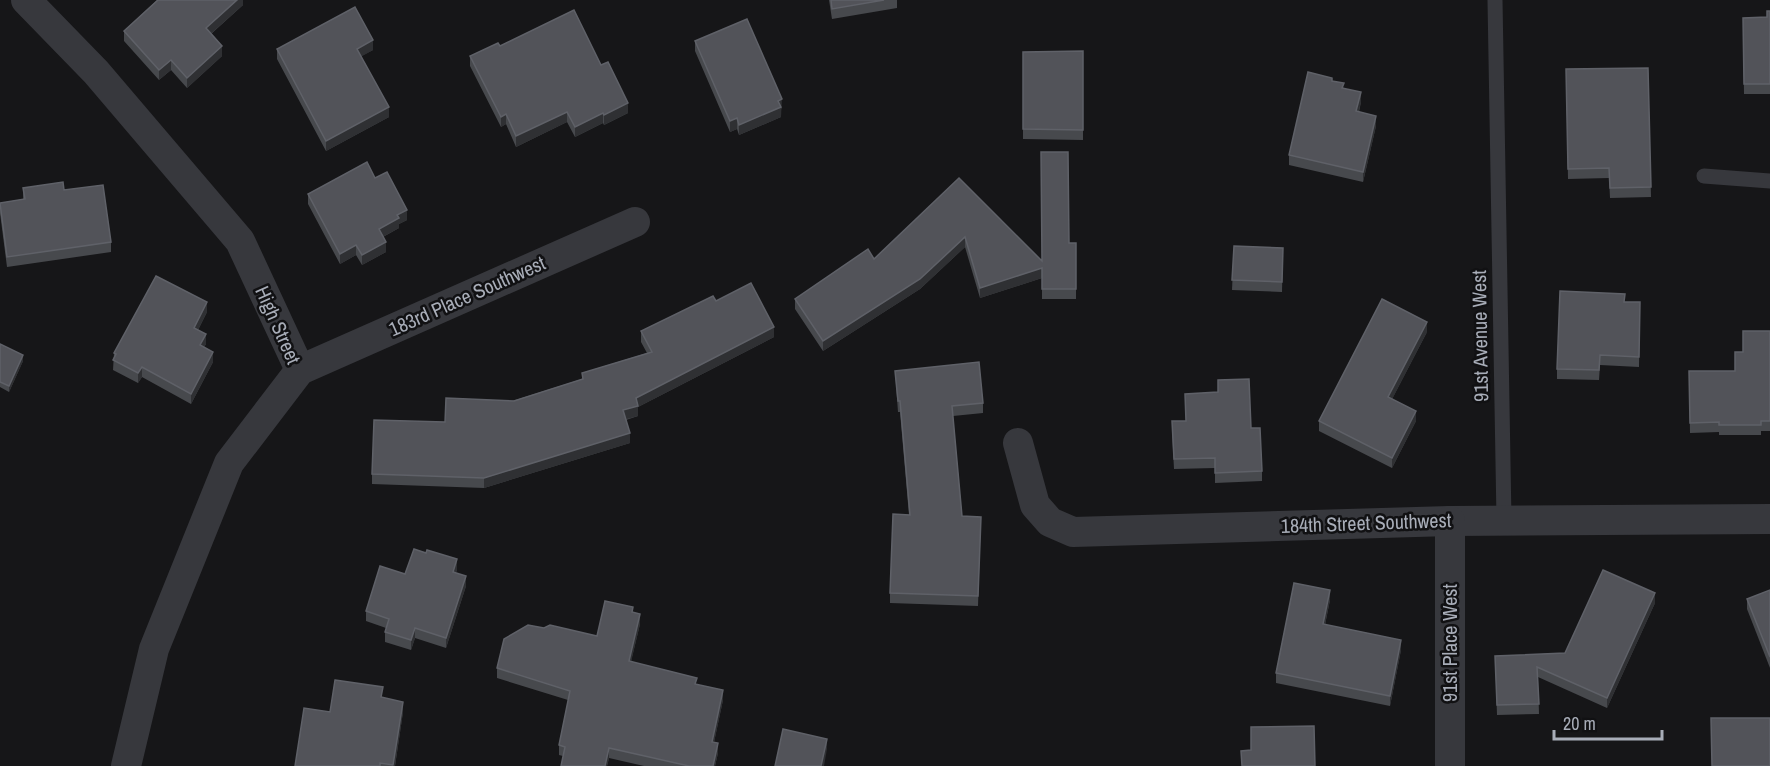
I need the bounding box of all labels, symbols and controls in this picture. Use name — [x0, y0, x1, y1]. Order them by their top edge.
street label: 183rd Place Southwest — [384, 249, 550, 342]
street label: 91st Avenue West — [1465, 270, 1494, 402]
street label: High Street — [249, 281, 308, 369]
street label: 184th Street Southwest — [1280, 506, 1452, 539]
street label: 91st Place West — [1436, 583, 1463, 702]
scale bar — [1554, 703, 1662, 741]
text: 20 m — [1563, 711, 1596, 736]

